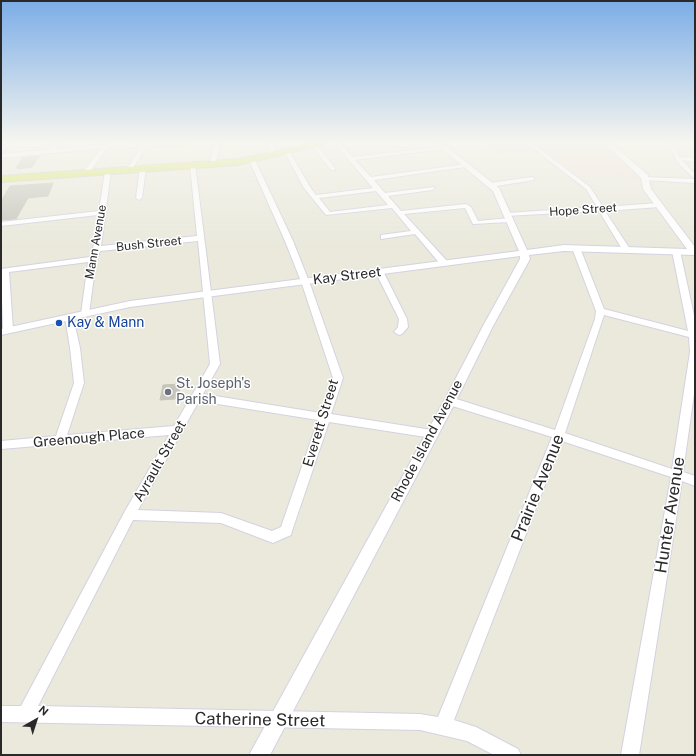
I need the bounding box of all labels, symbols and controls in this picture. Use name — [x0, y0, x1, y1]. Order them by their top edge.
street label: Hope Street — [549, 200, 617, 220]
street label: Mann Avenue — [82, 204, 110, 280]
street label: Bush Street — [115, 233, 183, 255]
street label: Kay Street — [312, 263, 382, 289]
place label: Kay & Mann — [67, 315, 144, 331]
marker: Kay & Mann — [54, 318, 64, 328]
place label: St. Joseph's Parish — [176, 376, 251, 408]
street label: Everett Street — [300, 377, 342, 469]
street label: Rhode Island Avenue — [388, 377, 466, 505]
marker: St. Joseph's Parish — [163, 387, 173, 397]
street label: Ayrault Street — [130, 417, 190, 505]
street label: Greenough Place — [32, 425, 146, 451]
street label: Prairie Avenue — [507, 431, 569, 545]
street label: Hunter Avenue — [651, 455, 689, 575]
north arrow — [16, 700, 56, 740]
text: N — [36, 703, 51, 718]
street label: Catherine Street — [194, 709, 326, 731]

